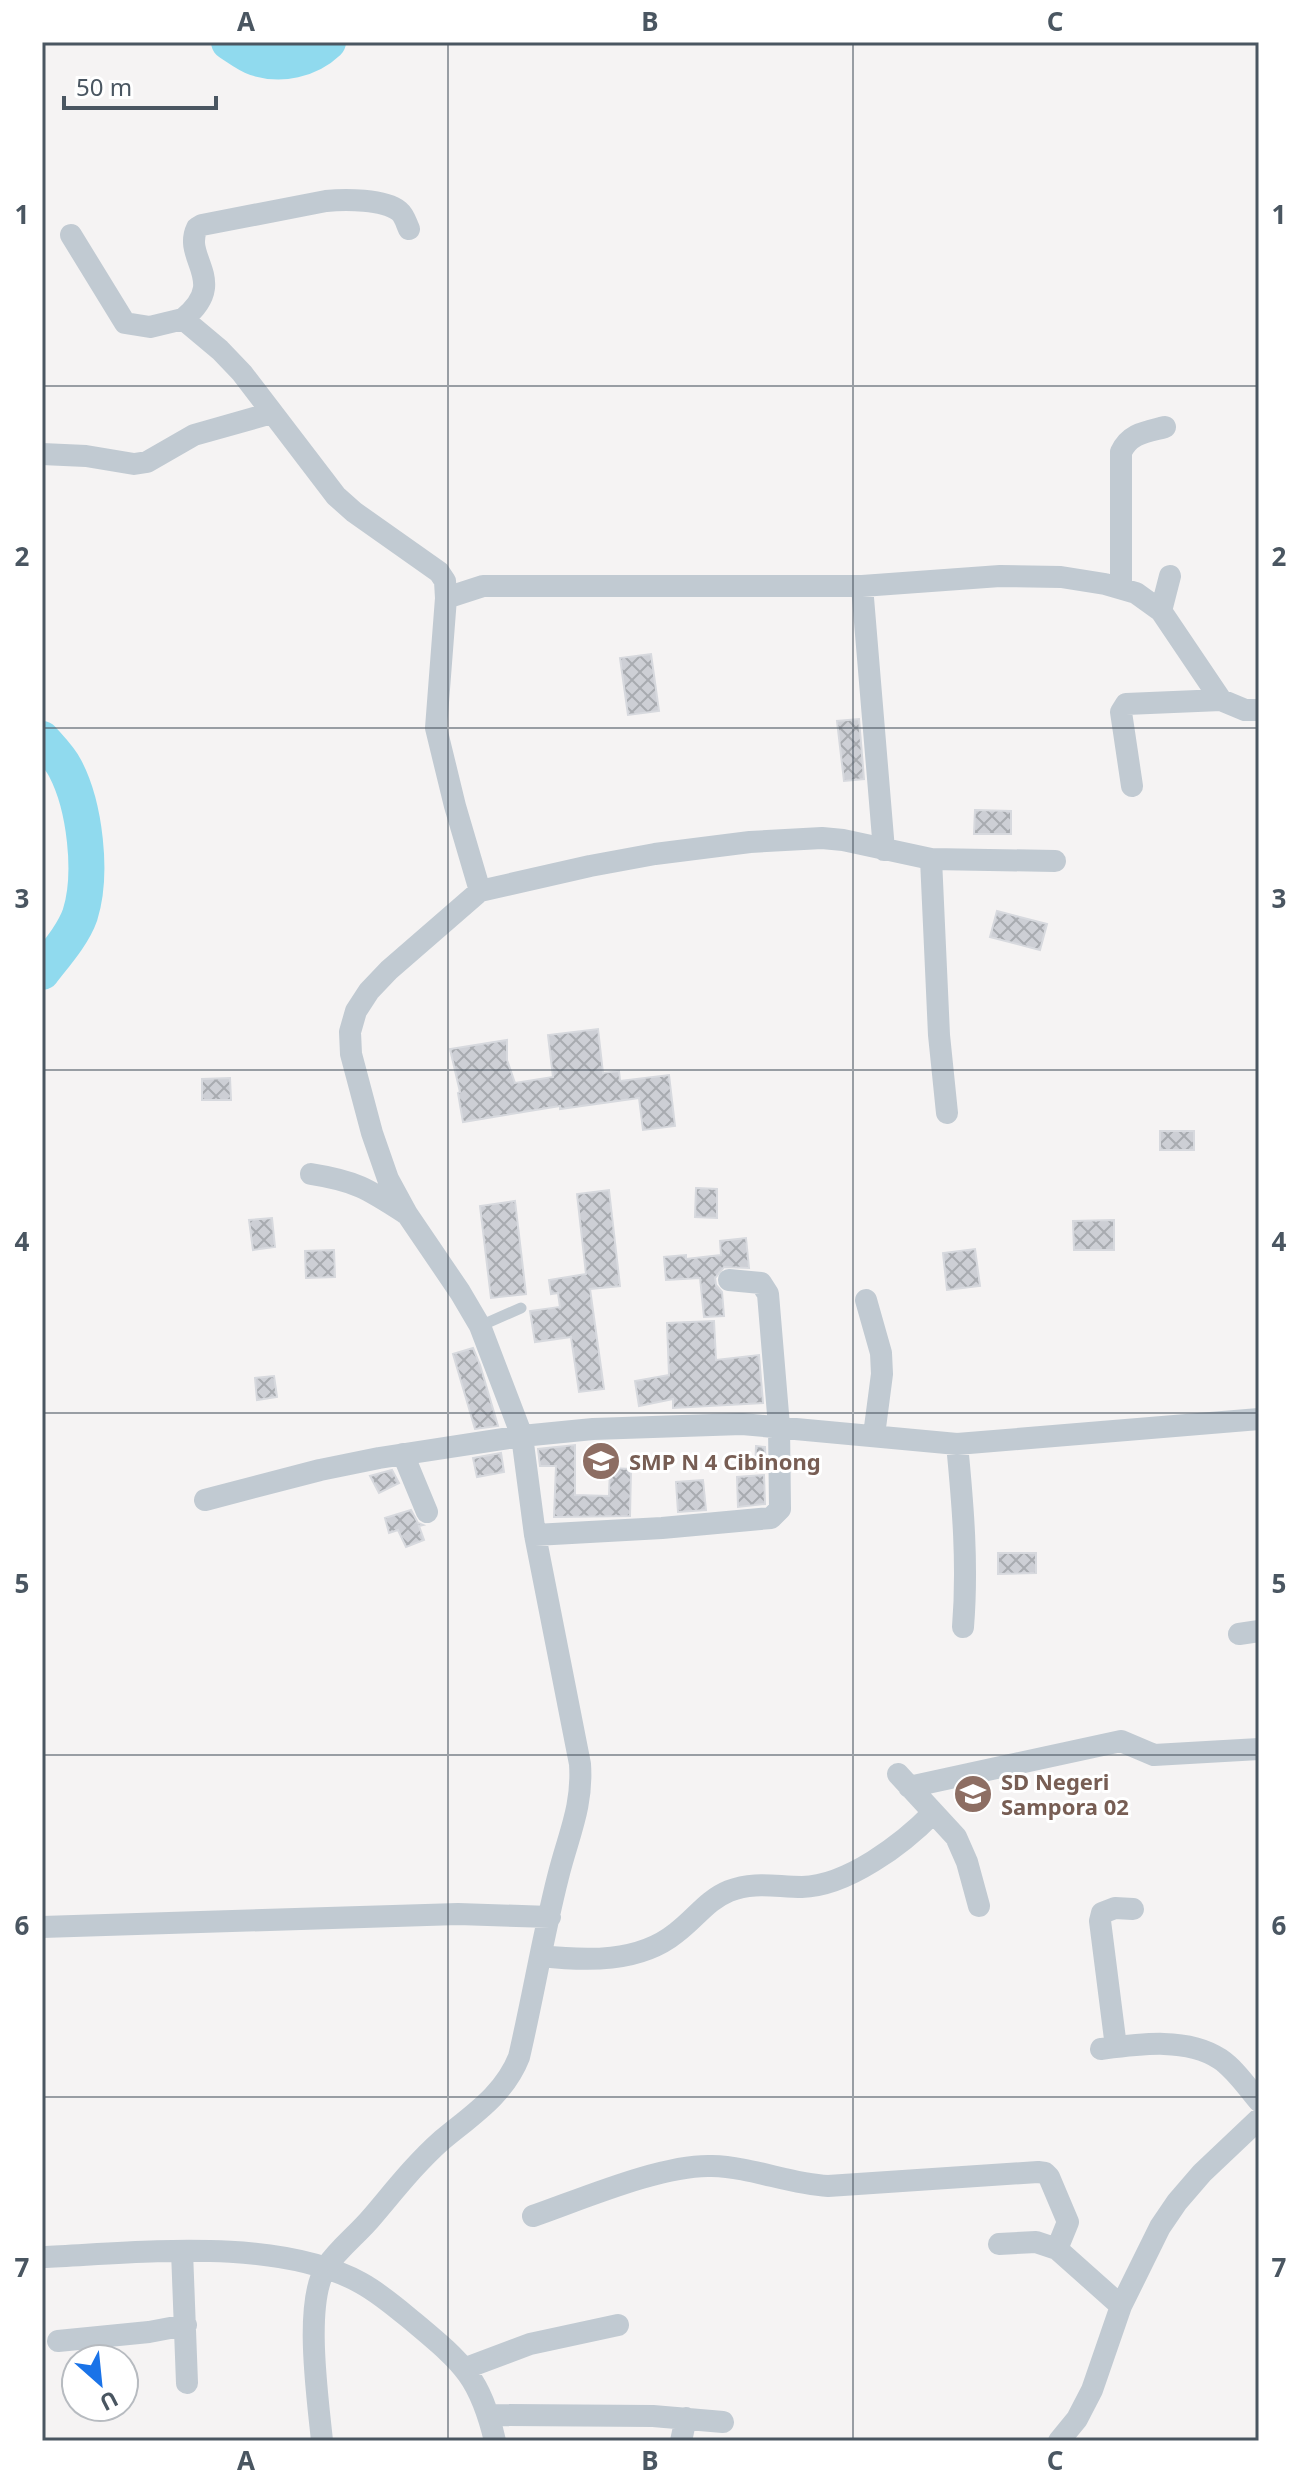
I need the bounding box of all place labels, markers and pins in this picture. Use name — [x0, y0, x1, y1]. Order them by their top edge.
school or university icon: SMP N 4 Cibinong — [580, 1440, 622, 1482]
place label: SMP N 4 Cibinong — [629, 1446, 821, 1476]
place label: SD Negeri Sampora 02 — [1001, 1766, 1129, 1821]
school or university icon: SD Negeri Sampora 02 — [952, 1773, 994, 1815]

